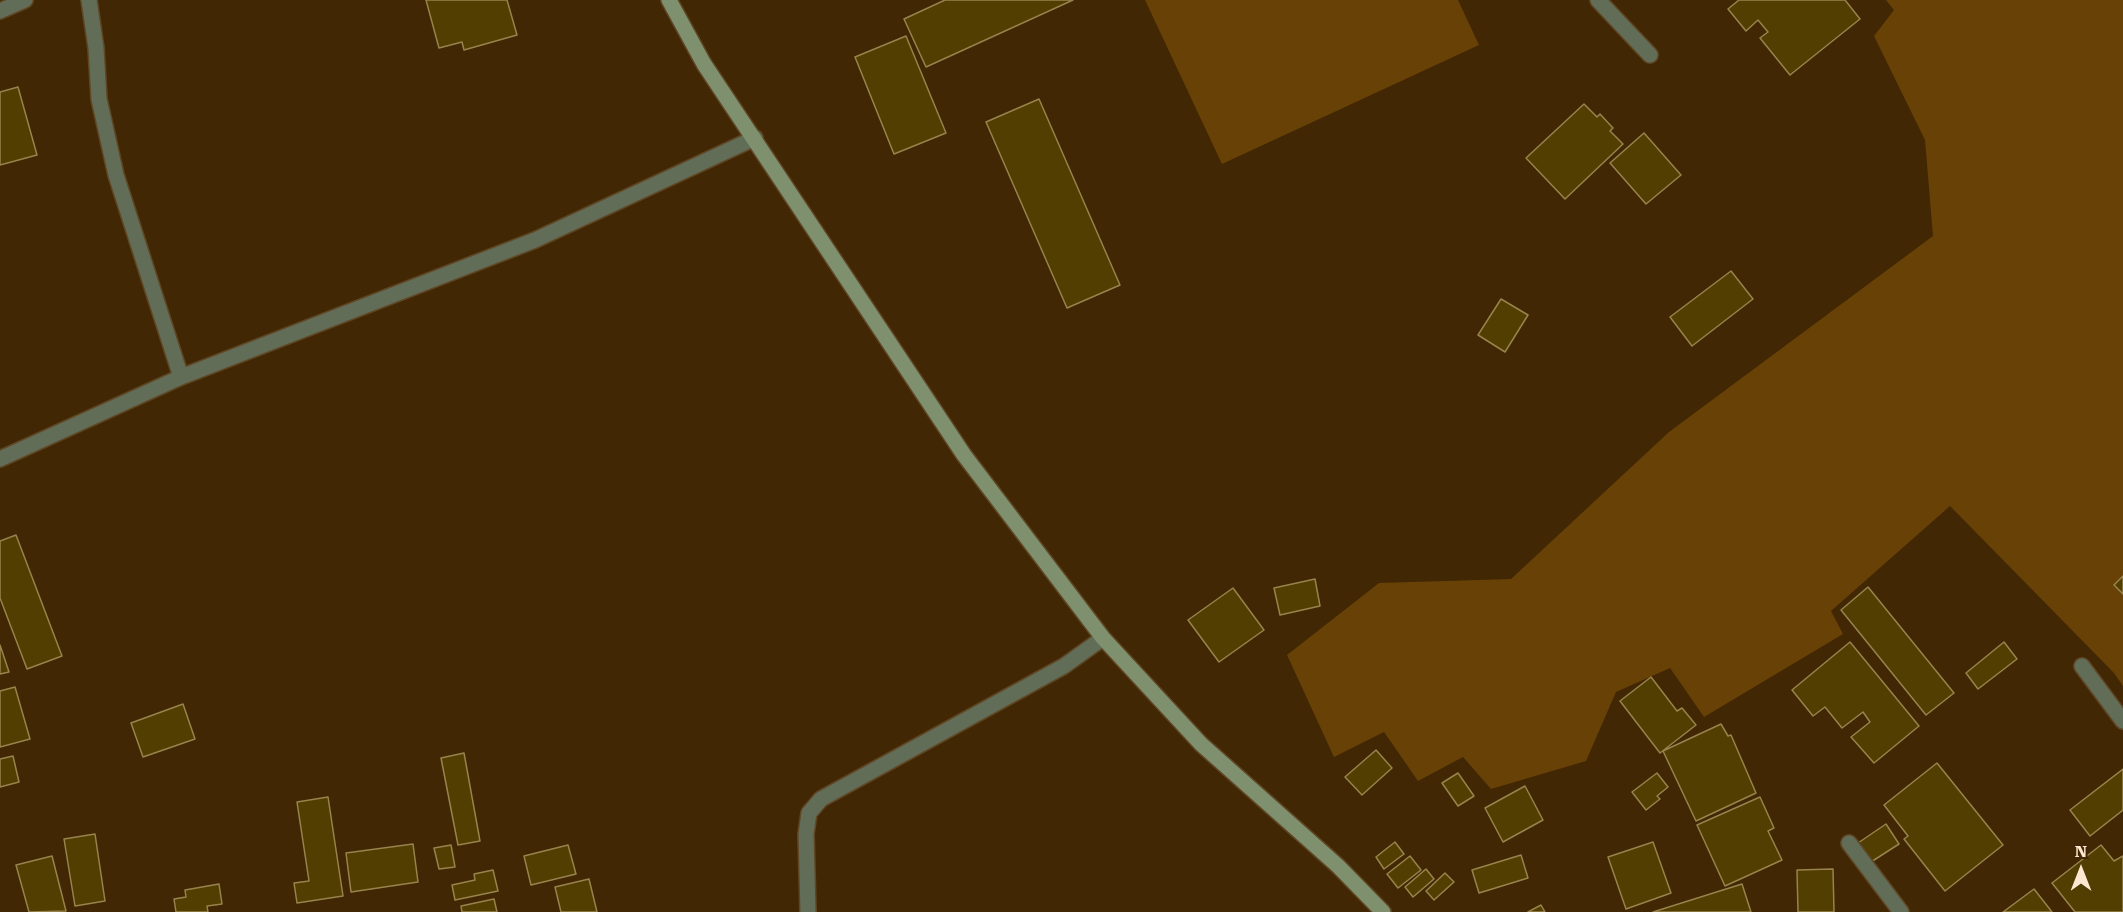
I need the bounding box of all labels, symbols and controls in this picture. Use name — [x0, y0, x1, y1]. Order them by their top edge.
north arrow — [2051, 840, 2111, 900]
text: N — [2075, 842, 2087, 861]

